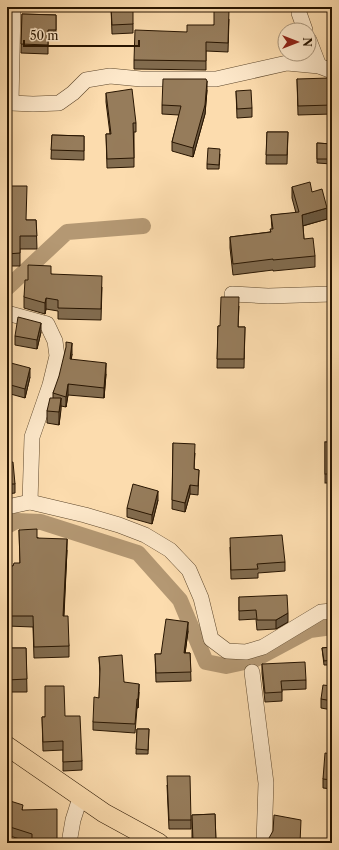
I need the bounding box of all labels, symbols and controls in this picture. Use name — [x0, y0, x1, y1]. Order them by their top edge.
scale bar — [24, 22, 139, 48]
north arrow — [277, 22, 317, 62]
text: 50 m — [30, 28, 59, 43]
text: N — [300, 37, 314, 47]

